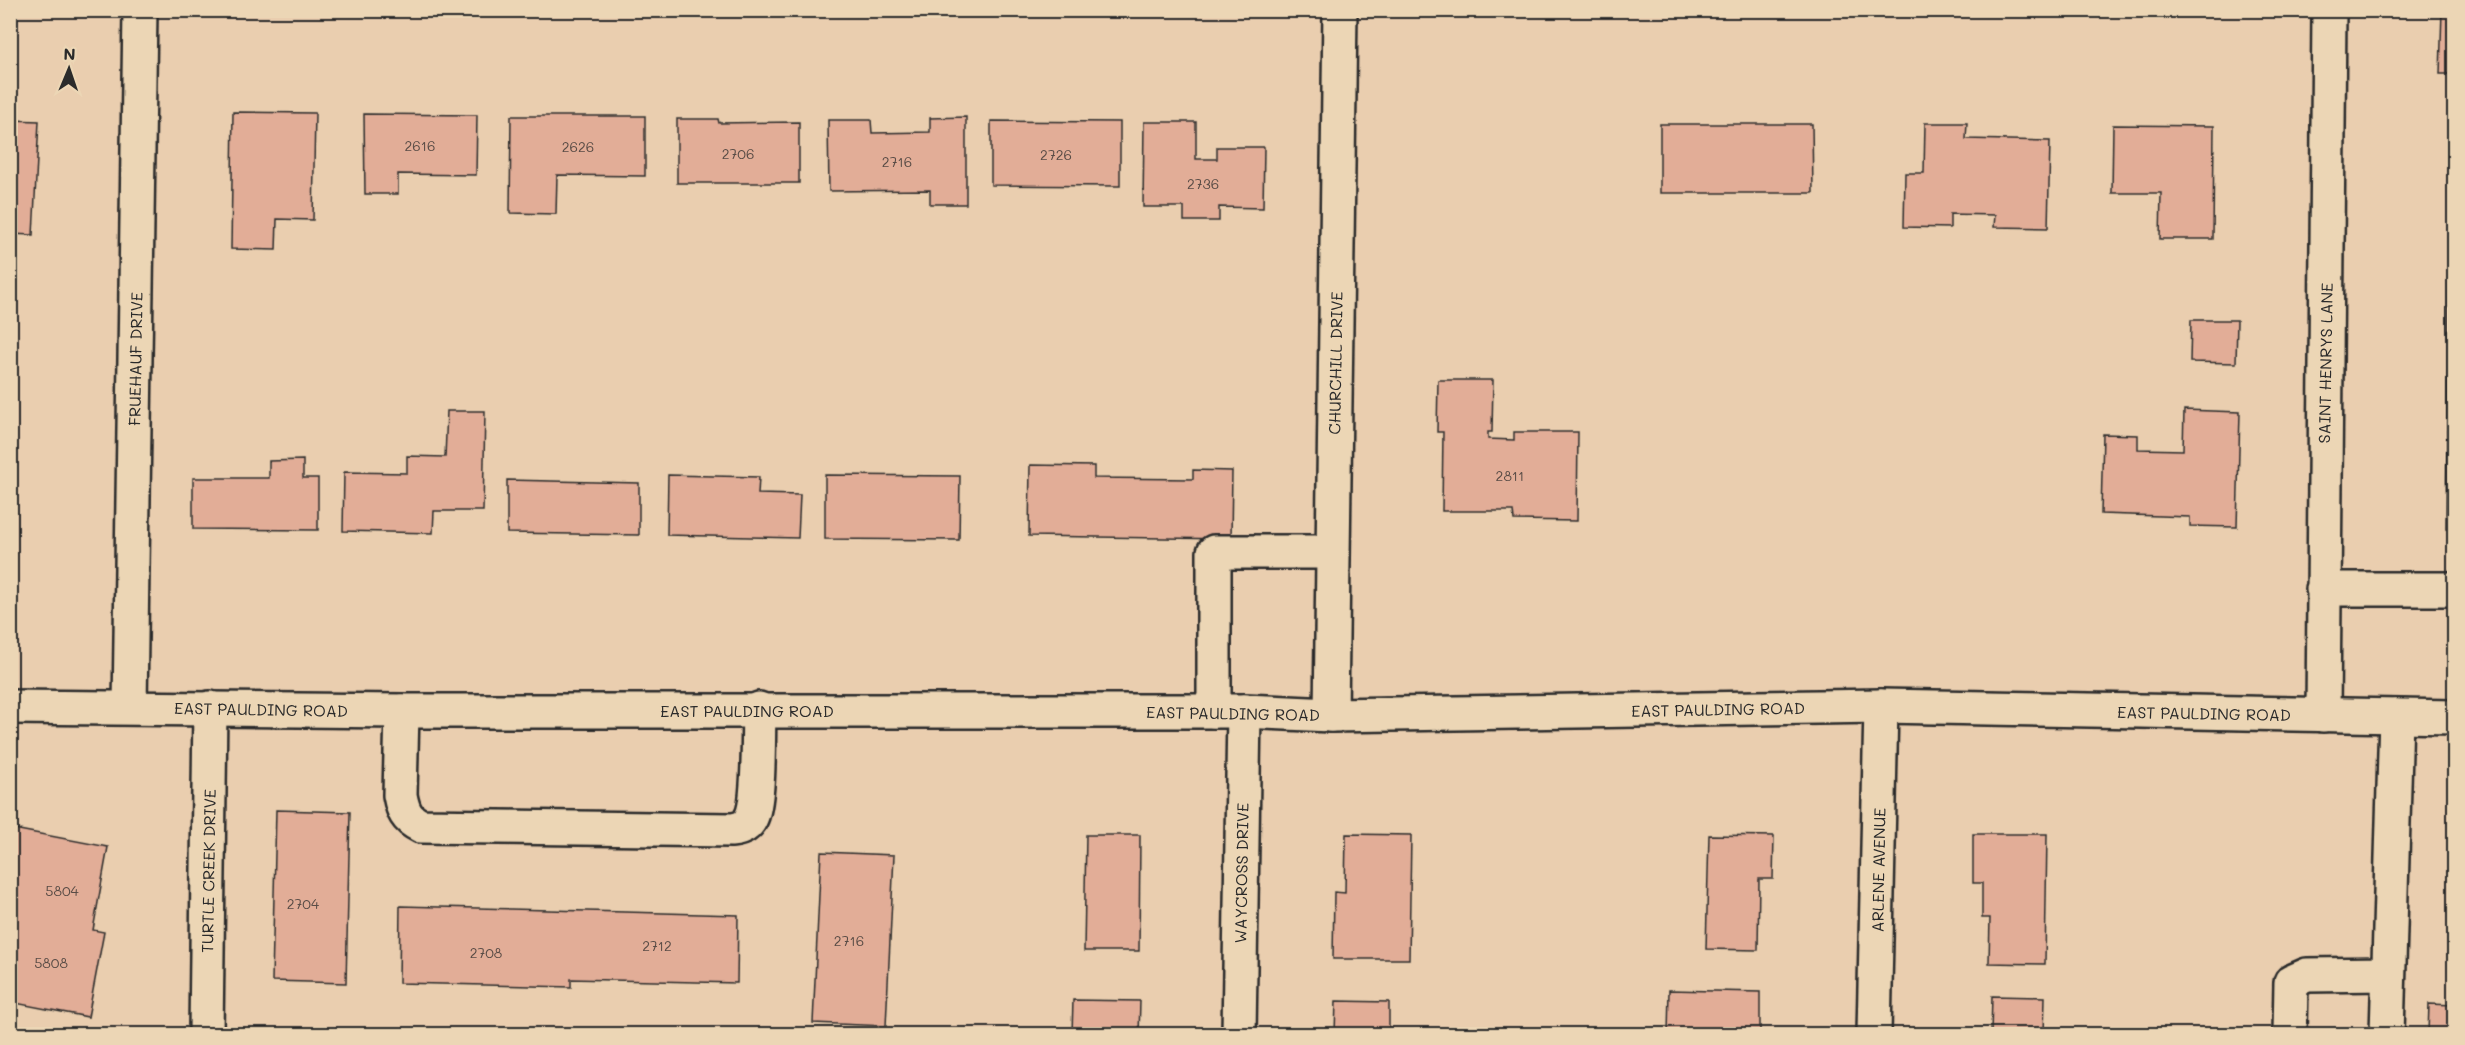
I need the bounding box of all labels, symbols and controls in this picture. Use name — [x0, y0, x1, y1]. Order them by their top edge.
north arrow — [39, 39, 99, 99]
text: N — [63, 43, 76, 64]
house number: 2616 — [405, 136, 435, 155]
house number: 2626 — [562, 137, 594, 156]
house number: 2706 — [722, 144, 754, 163]
house number: 2726 — [1040, 145, 1072, 164]
house number: 2716 — [882, 152, 912, 171]
house number: 2736 — [1187, 174, 1219, 193]
street label: SAINT HENRYS LANE — [2313, 283, 2337, 443]
street label: CHURCHILL DRIVE — [1323, 291, 1347, 435]
street label: FRUEHAUF DRIVE — [123, 292, 147, 426]
house number: 2811 — [1496, 466, 1524, 485]
street label: EAST PAULDING ROAD — [174, 697, 348, 721]
street label: EAST PAULDING ROAD — [1631, 697, 1805, 721]
street label: EAST PAULDING ROAD — [660, 700, 834, 721]
street label: EAST PAULDING ROAD — [1146, 701, 1320, 725]
street label: EAST PAULDING ROAD — [2117, 701, 2291, 725]
street label: TURTLE CREEK DRIVE — [196, 789, 220, 953]
street label: WAYCROSS DRIVE — [1229, 802, 1253, 944]
street label: ARLENE AVENUE — [1866, 807, 1890, 933]
house number: 5804 — [45, 881, 80, 900]
house number: 2704 — [287, 894, 320, 913]
house number: 2716 — [834, 931, 864, 950]
house number: 2712 — [642, 936, 672, 955]
house number: 2708 — [470, 943, 502, 962]
house number: 5808 — [34, 953, 68, 972]

